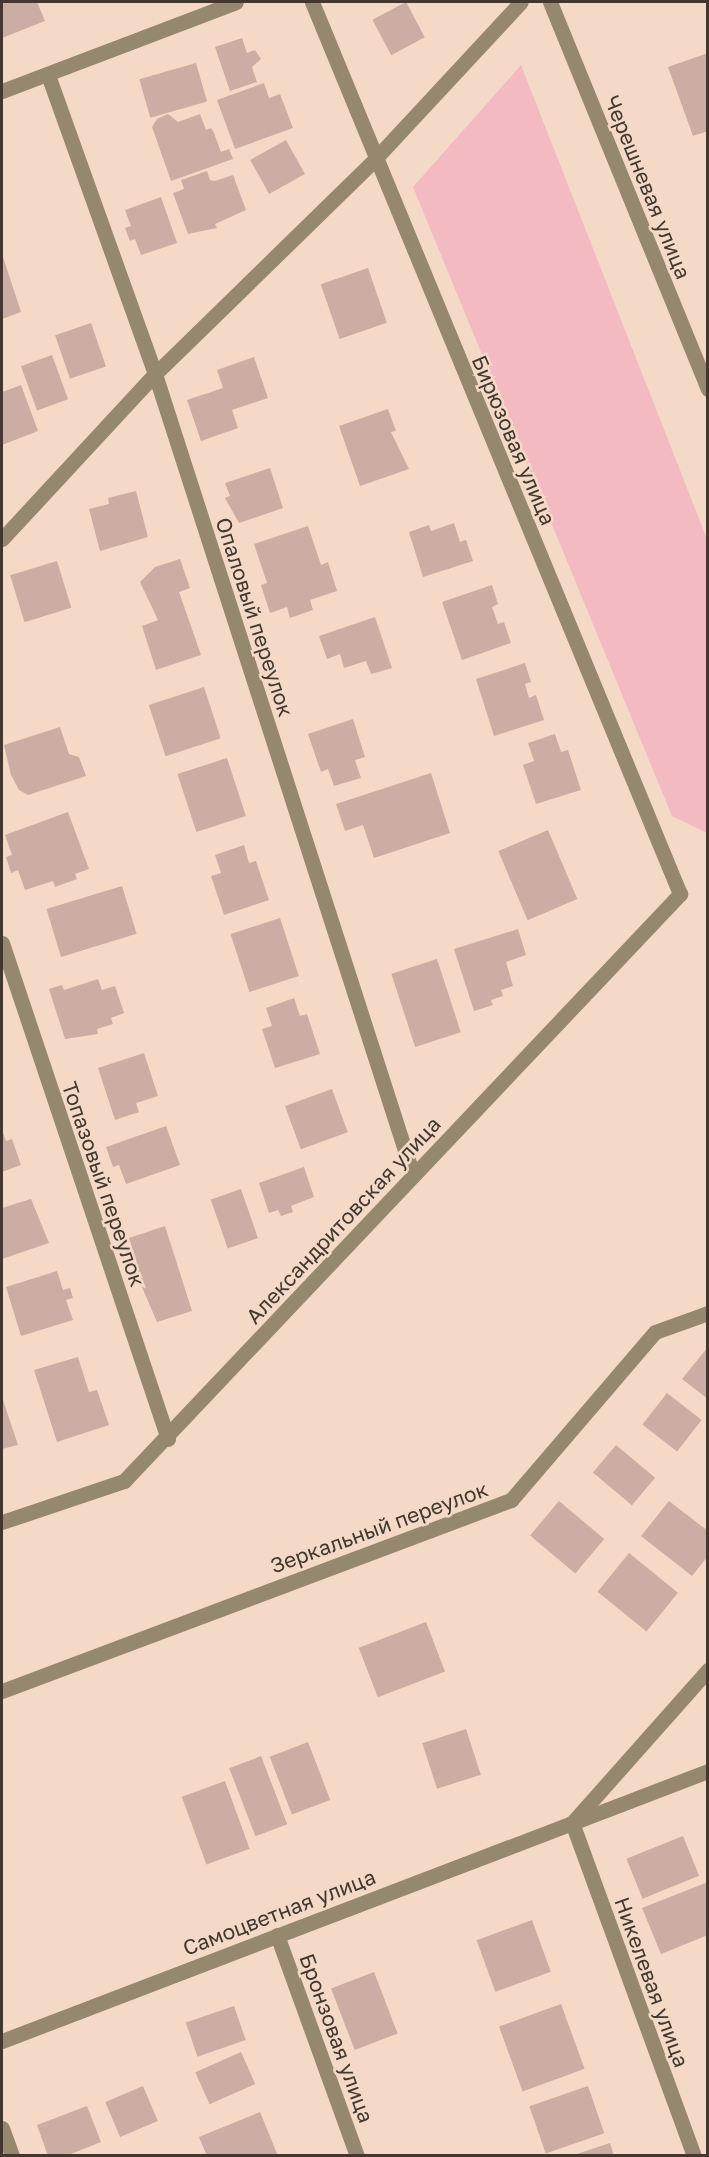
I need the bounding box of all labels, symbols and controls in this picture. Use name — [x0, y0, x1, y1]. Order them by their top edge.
street label: Черешневая улица — [600, 91, 696, 283]
street label: Бирюзовая улица — [467, 351, 561, 529]
street label: Опаловый переулок — [211, 514, 299, 720]
street label: Топазовый переулок — [57, 1078, 151, 1290]
street label: Александритовская улица — [240, 1111, 446, 1329]
street label: Зеркальный переулок — [267, 1476, 491, 1578]
street label: Самоцветная улица — [179, 1864, 379, 1960]
street label: Никелевая улица — [609, 1893, 695, 2071]
street label: Бронзовая улица — [295, 1950, 379, 2126]

